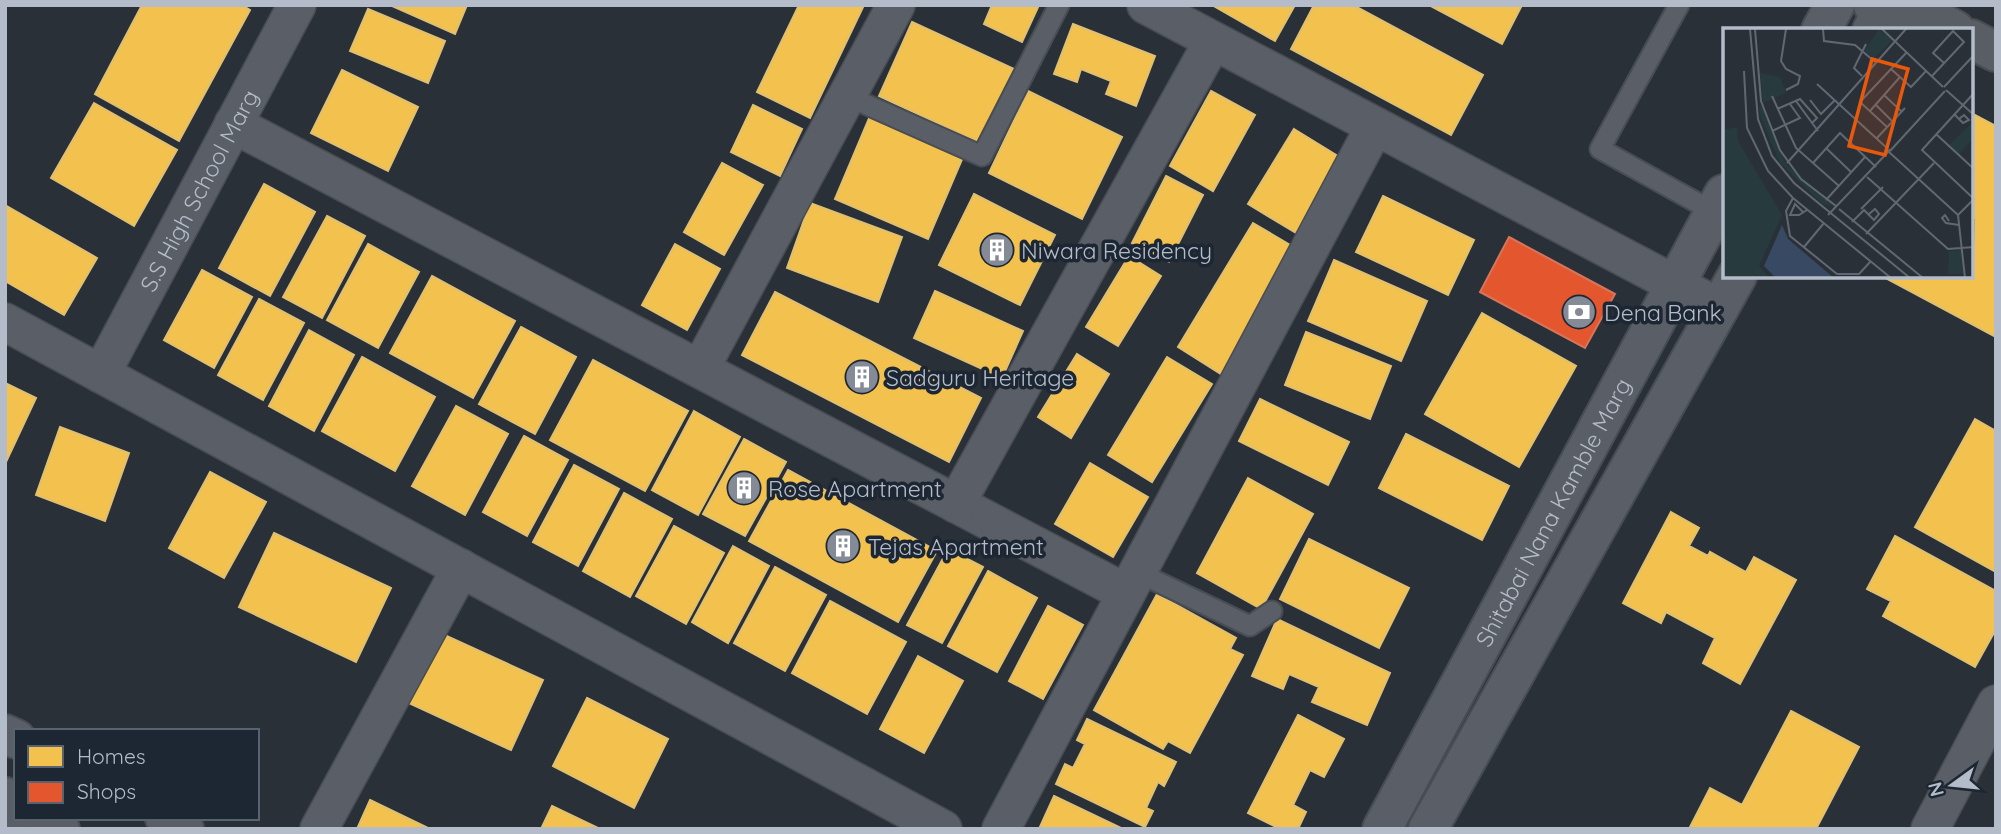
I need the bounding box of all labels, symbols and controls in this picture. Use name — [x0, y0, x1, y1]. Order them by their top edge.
inset map — [1723, 28, 1973, 278]
street label: S.S High School Marg — [133, 84, 264, 296]
building icon: Niwara Residency — [978, 231, 1016, 269]
place label: Niwara Residency — [1021, 236, 1212, 265]
bank icon: Dena Bank — [1560, 293, 1598, 331]
place label: Dena Bank — [1604, 298, 1722, 327]
building icon: Sadguru Heritage — [843, 358, 881, 396]
place label: Sadguru Heritage — [886, 363, 1074, 392]
street label: Shitabai Nana Kamble Marg — [1469, 373, 1637, 651]
building icon: Rose Apartment — [725, 469, 763, 507]
place label: Rose Apartment — [768, 474, 942, 503]
building icon: Tejas Apartment — [824, 527, 862, 565]
place label: Tejas Apartment — [868, 532, 1044, 561]
legend — [14, 729, 259, 820]
text: Homes — [77, 743, 146, 769]
north arrow — [1917, 750, 1987, 820]
text: Shops — [77, 778, 136, 804]
text: N — [1922, 780, 1949, 799]

